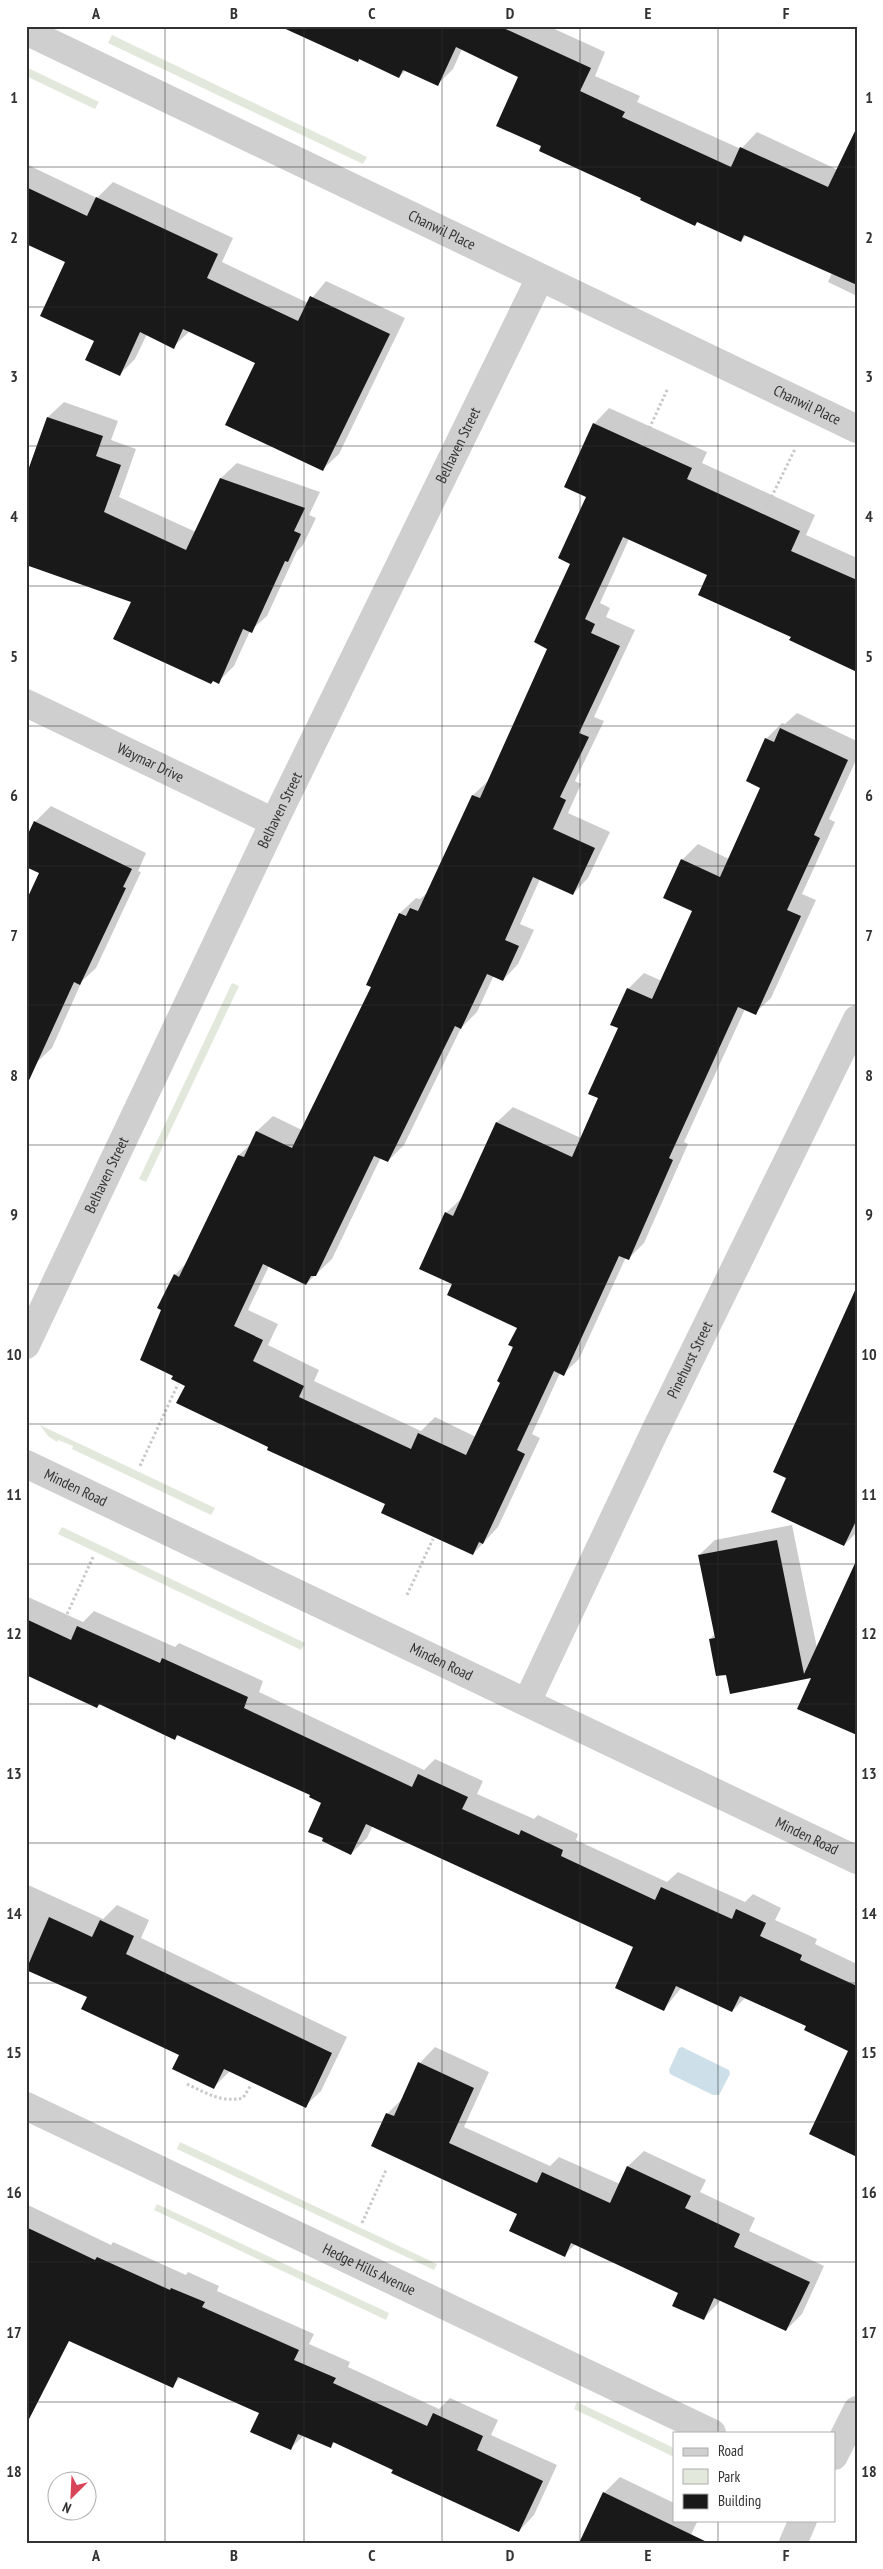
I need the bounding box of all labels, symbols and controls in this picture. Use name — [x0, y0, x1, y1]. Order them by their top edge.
text: A — [91, 3, 101, 23]
text: B — [230, 3, 238, 23]
text: C — [368, 3, 376, 23]
text: D — [506, 3, 515, 23]
text: E — [645, 3, 652, 23]
text: F — [783, 3, 790, 23]
text: 1 — [10, 87, 18, 107]
text: 1 — [865, 87, 873, 107]
street label: Chanwil Place — [405, 205, 479, 254]
text: 2 — [10, 227, 18, 247]
text: 2 — [865, 227, 873, 247]
text: 3 — [10, 366, 18, 386]
text: 3 — [865, 366, 873, 386]
street label: Chanwil Place — [770, 380, 844, 429]
street label: Belhaven Street — [431, 404, 484, 486]
text: 4 — [10, 506, 18, 526]
text: 4 — [865, 506, 873, 526]
text: 5 — [10, 646, 18, 666]
text: 5 — [865, 646, 873, 666]
street label: Waymar Drive — [114, 738, 187, 786]
street label: Belhaven Street — [253, 769, 306, 851]
text: 6 — [10, 785, 18, 805]
text: 6 — [865, 785, 873, 805]
text: 7 — [10, 925, 18, 945]
text: 7 — [865, 925, 873, 945]
text: 8 — [10, 1065, 18, 1085]
text: 8 — [865, 1065, 873, 1085]
street label: Belhaven Street — [80, 1134, 132, 1216]
text: 9 — [10, 1204, 18, 1224]
text: 9 — [865, 1204, 873, 1224]
street label: Pinehurst Street — [663, 1318, 716, 1401]
text: 10 — [6, 1344, 22, 1364]
text: 10 — [861, 1344, 877, 1364]
street label: Minden Road — [41, 1464, 110, 1510]
text: 11 — [6, 1484, 22, 1504]
text: 11 — [861, 1484, 877, 1504]
text: 12 — [6, 1623, 22, 1643]
text: 12 — [861, 1623, 877, 1643]
street label: Minden Road — [407, 1638, 476, 1685]
text: 13 — [6, 1763, 22, 1783]
text: 13 — [861, 1763, 877, 1783]
street label: Minden Road — [773, 1813, 842, 1859]
text: 14 — [6, 1903, 22, 1923]
text: 14 — [861, 1903, 877, 1923]
text: 15 — [6, 2042, 22, 2062]
text: 15 — [861, 2042, 877, 2062]
text: 16 — [6, 2182, 22, 2202]
text: 16 — [861, 2182, 877, 2202]
street label: Hedge Hills Avenue — [320, 2239, 419, 2299]
text: 17 — [6, 2322, 22, 2342]
text: 17 — [861, 2322, 877, 2342]
legend — [673, 2432, 836, 2522]
text: Road — [718, 2441, 744, 2460]
text: 18 — [6, 2461, 22, 2481]
text: 18 — [861, 2461, 877, 2481]
text: Park — [718, 2467, 740, 2486]
north arrow — [48, 2472, 98, 2522]
text: Building — [718, 2491, 761, 2510]
text: N — [60, 2498, 74, 2518]
text: A — [91, 2545, 101, 2565]
text: B — [230, 2545, 238, 2565]
text: C — [368, 2545, 376, 2565]
text: D — [506, 2545, 515, 2565]
text: E — [645, 2545, 652, 2565]
text: F — [783, 2545, 790, 2565]

